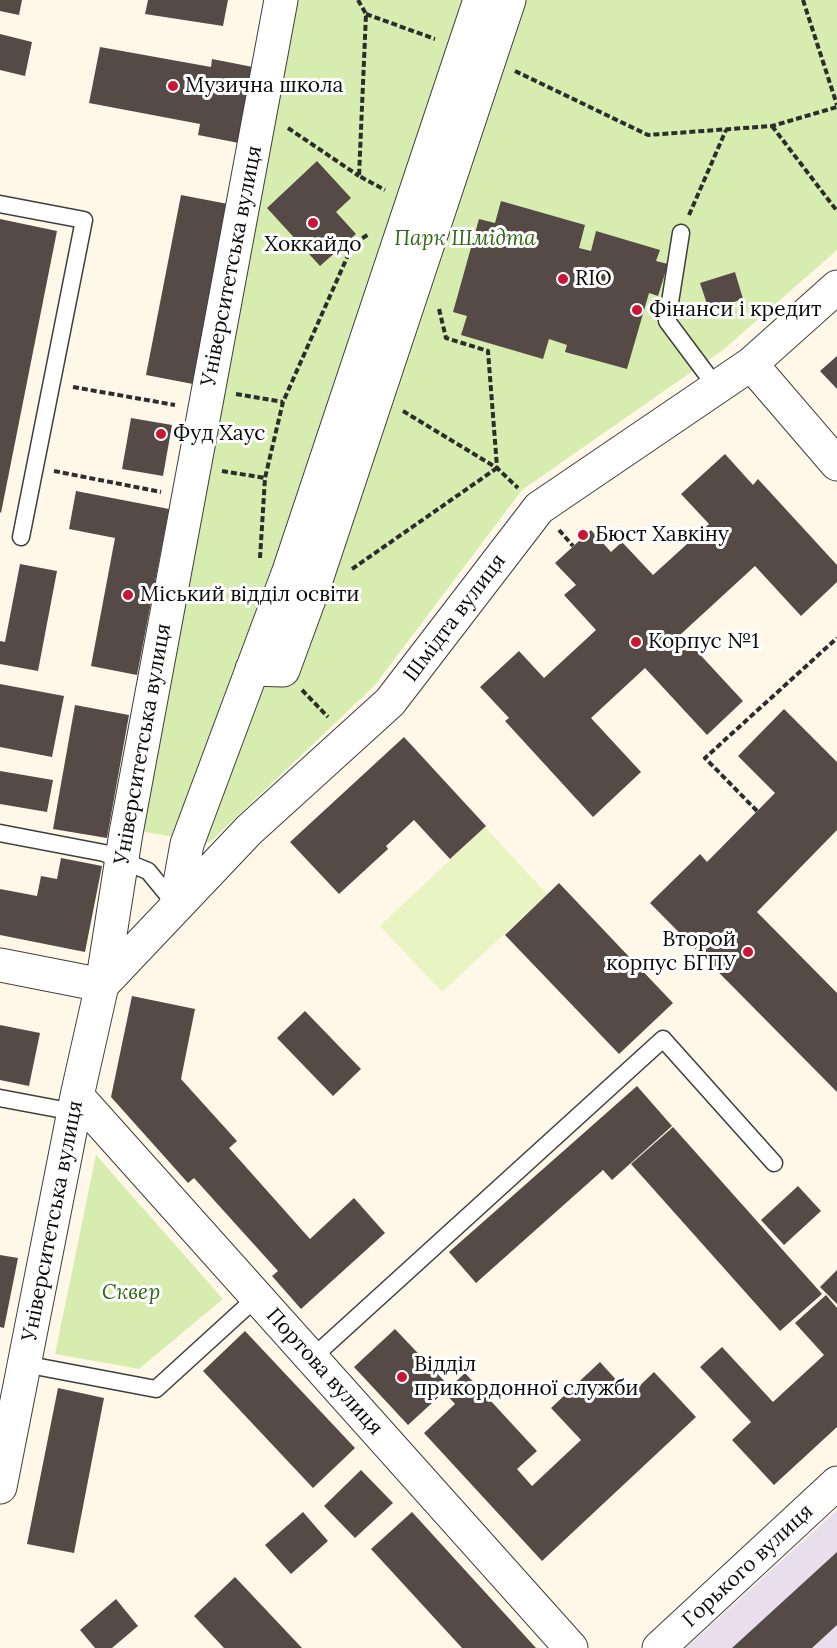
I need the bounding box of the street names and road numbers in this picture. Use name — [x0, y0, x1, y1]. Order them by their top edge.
street label: Університетська вулиця — [196, 144, 268, 388]
street label: Шмідта вулиця — [399, 549, 511, 687]
street label: Університетська вулиця — [109, 621, 177, 867]
street label: Університетська вулиця — [17, 1099, 89, 1343]
street label: Портова вулиця — [260, 1303, 388, 1441]
street label: Горького вулиця — [677, 1499, 819, 1633]

